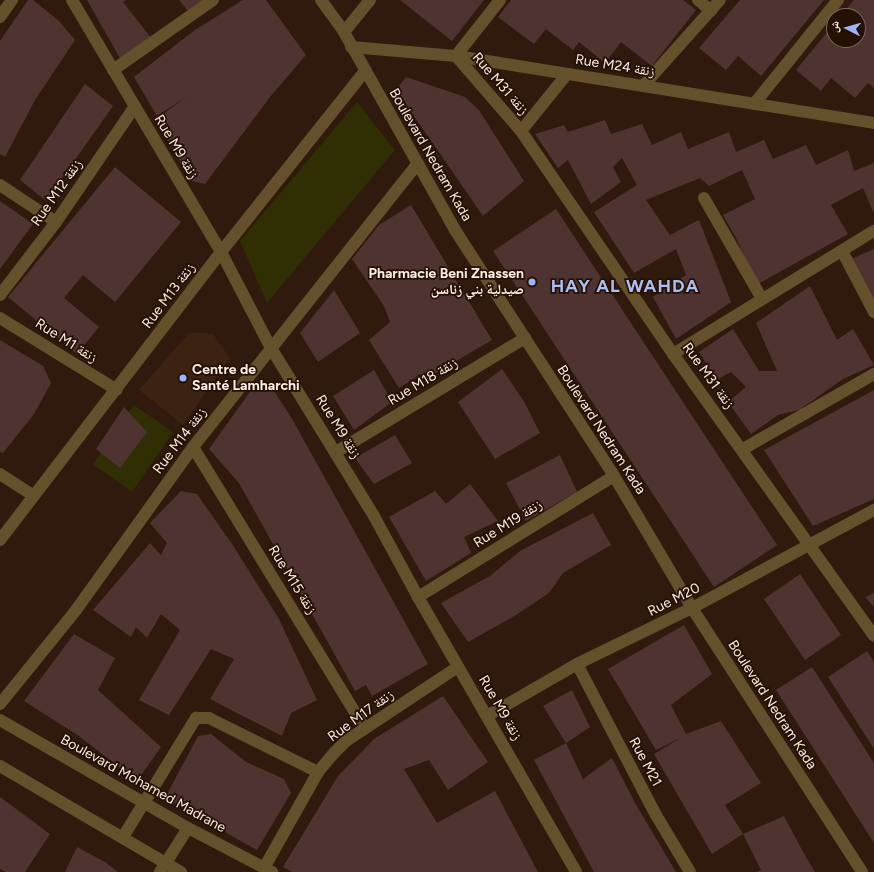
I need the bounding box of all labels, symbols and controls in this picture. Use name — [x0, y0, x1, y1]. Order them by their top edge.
north arrow — [826, 8, 866, 48]
text: ش — [827, 20, 842, 33]
street label: Rue M31 زنقة — [468, 49, 532, 119]
street label: Rue M24 زنقة — [574, 51, 656, 81]
street label: Boulevard Nedram Kada — [385, 86, 475, 224]
street label: Rue M9 زنقة — [150, 112, 202, 182]
street label: Rue M12 زنقة — [28, 156, 86, 230]
street label: Rue M13 زنقة — [139, 260, 199, 332]
place label: Pharmacie Beni Znassen صيدلية بني زناسن — [368, 266, 524, 298]
district label: HAY AL WAHDA — [551, 275, 699, 297]
marker: Pharmacie Beni Znassen صيدلية بني زناسن — [527, 277, 537, 287]
street label: Rue M1 زنقة — [32, 315, 100, 367]
street label: Rue M31 زنقة — [678, 340, 738, 412]
street label: Rue M18 زنقة — [385, 355, 461, 409]
place label: Centre de Santé Lamharchi — [192, 362, 300, 394]
street label: Boulevard Nedram Kada — [553, 362, 649, 498]
marker: Centre de Santé Lamharchi — [177, 372, 189, 384]
street label: Rue M9 زنقة — [312, 392, 364, 462]
street label: Rue M14 زنقة — [150, 405, 210, 477]
street label: Rue M19 زنقة — [471, 496, 545, 552]
street label: Rue M15 زنقة — [264, 543, 320, 617]
street label: Rue M20 — [645, 580, 703, 620]
street label: Boulevard Nedram Kada — [724, 637, 820, 773]
street label: Rue M9 زنقة — [475, 673, 525, 743]
street label: Rue M17 زنقة — [325, 686, 397, 746]
street label: Boulevard Mohamed Madrane — [57, 731, 229, 837]
street label: Rue M21 — [625, 735, 665, 789]

